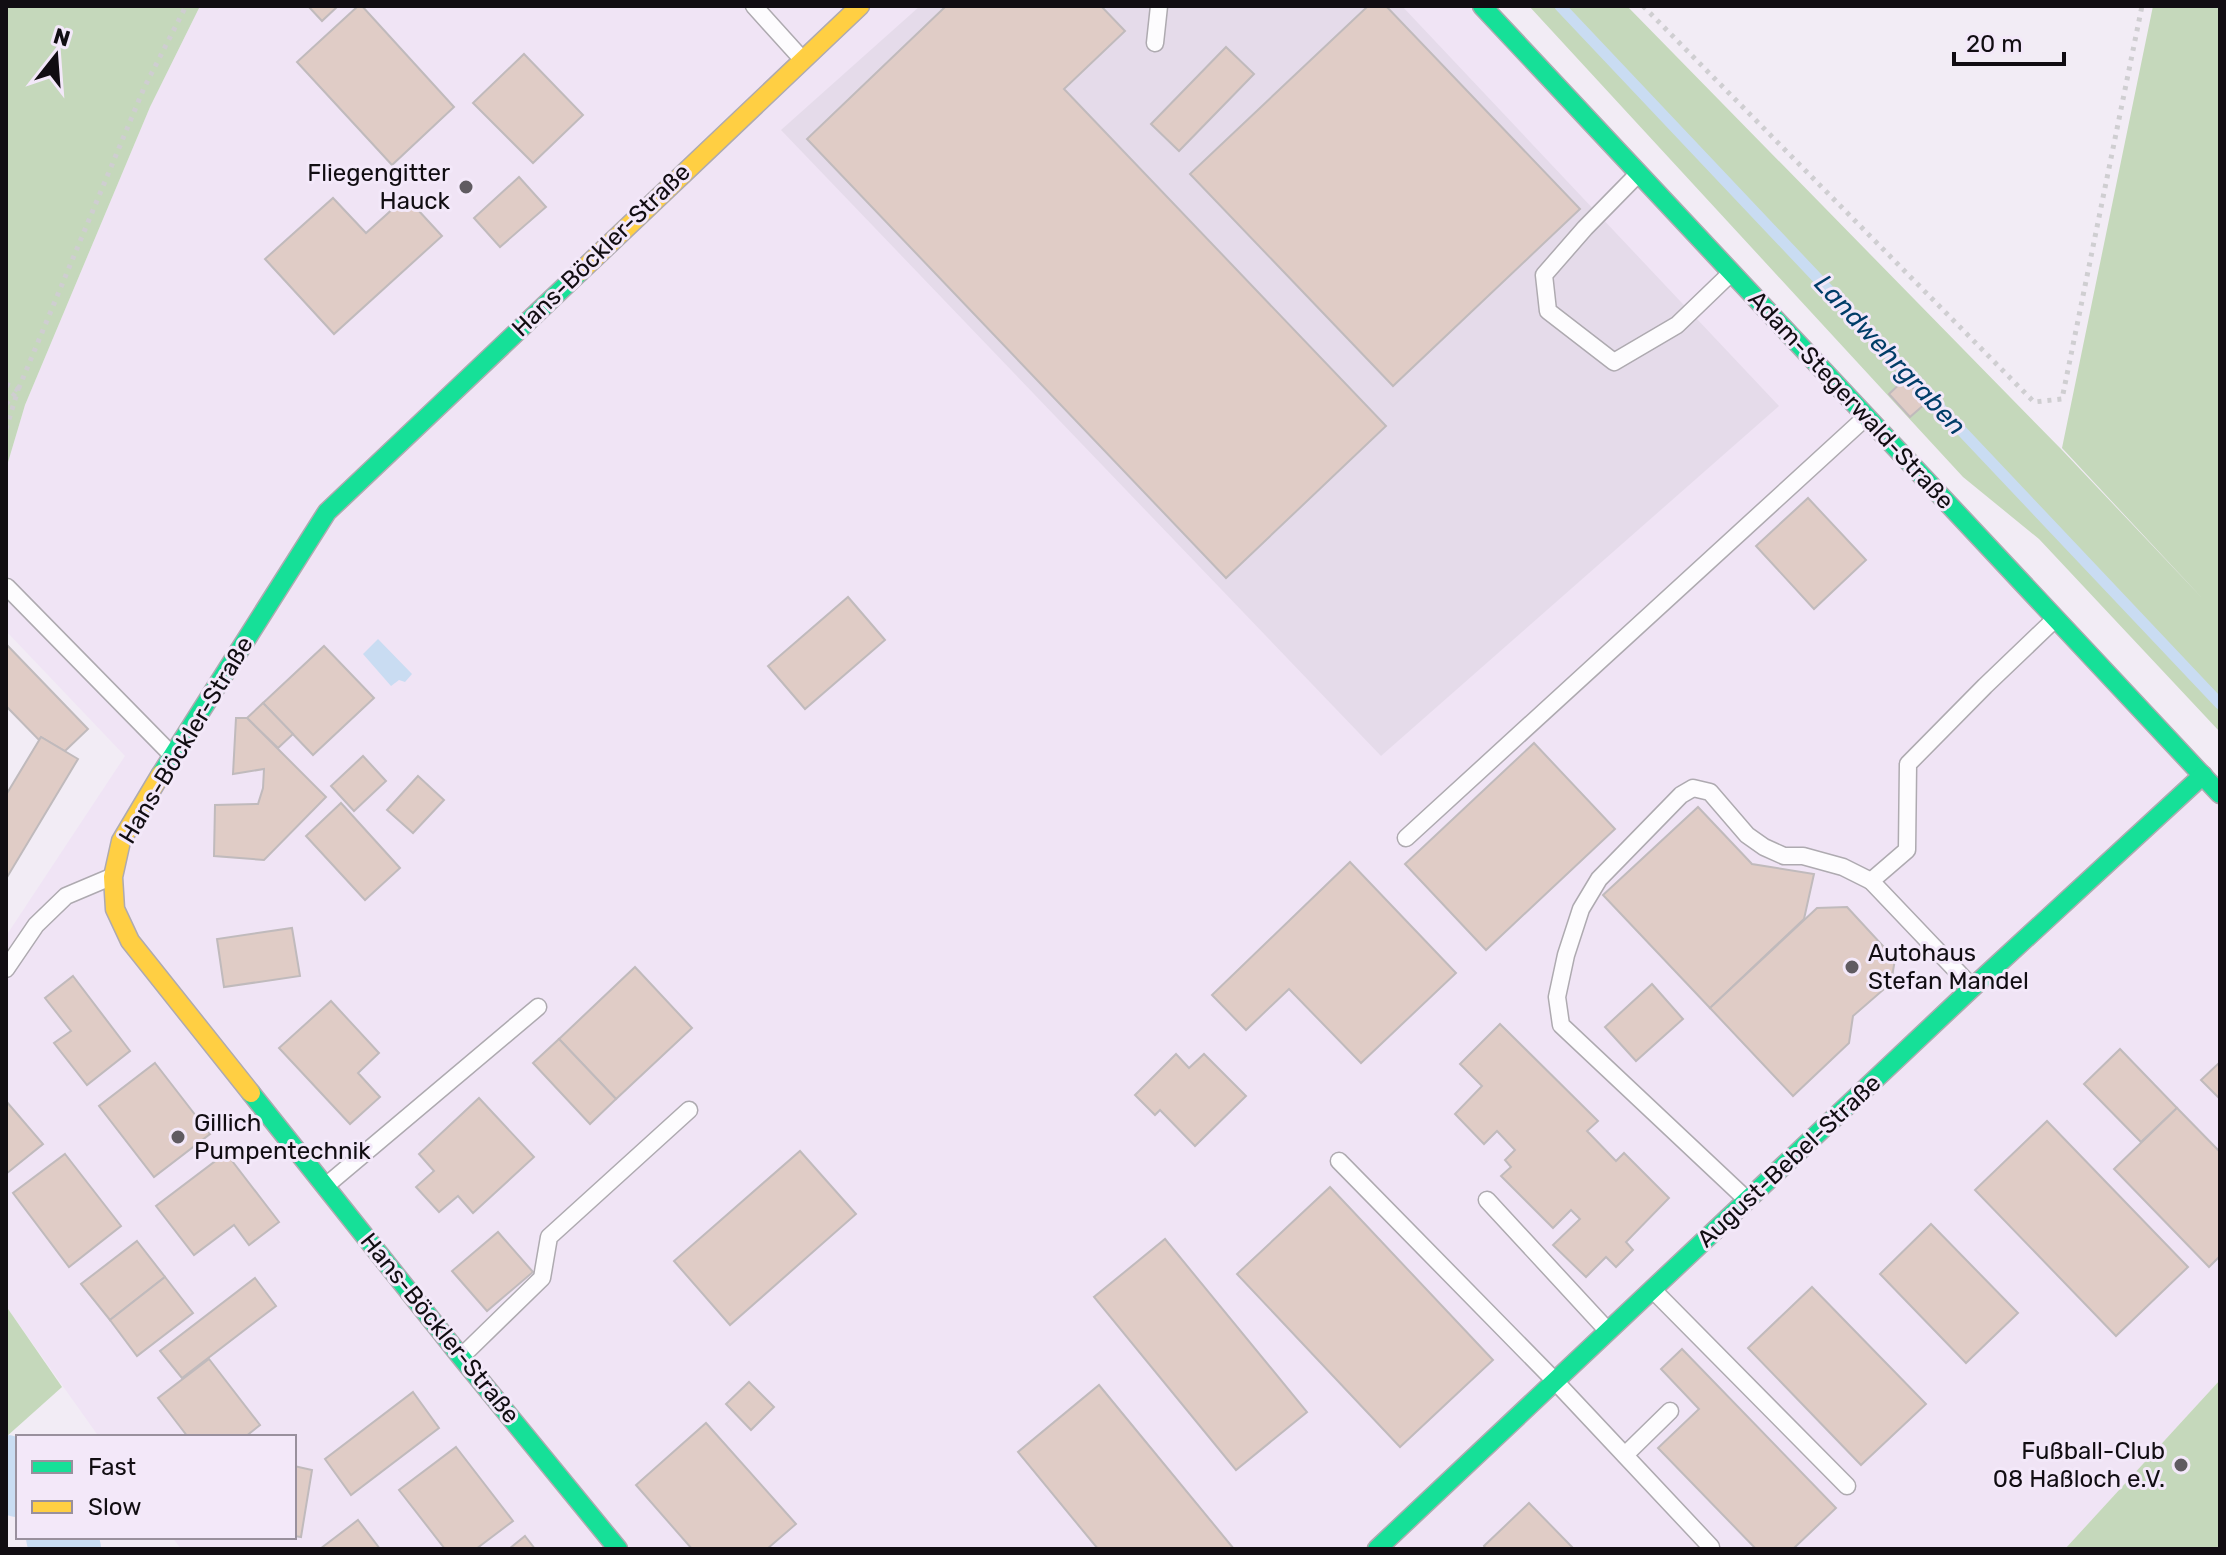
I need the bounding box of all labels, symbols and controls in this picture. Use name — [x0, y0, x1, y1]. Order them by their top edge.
north arrow — [16, 16, 96, 96]
scale bar — [1954, 16, 2064, 66]
text: N — [50, 22, 73, 53]
text: 20 m — [1966, 30, 2023, 58]
street label: Hans-Böckler-Straße — [506, 158, 696, 342]
place label: Fliegengitter Hauck — [307, 159, 451, 215]
marker: Fliegengitter Hauck — [457, 178, 475, 196]
water label: Landwehrgraben — [1808, 268, 1972, 442]
street label: Adam-Stegerwald-Straße — [1742, 285, 1960, 515]
street label: Hans-Böckler-Straße — [113, 631, 259, 849]
place label: Autohaus Stefan Mandel — [1868, 939, 2029, 995]
marker: Autohaus Stefan Mandel — [1843, 958, 1861, 976]
street label: August-Bebel-Straße — [1692, 1069, 1886, 1253]
place label: Gillich Pumpentechnik — [194, 1109, 371, 1165]
marker: Gillich Pumpentechnik — [169, 1128, 187, 1146]
street label: Hans-Böckler-Straße — [355, 1227, 525, 1429]
legend — [16, 1435, 296, 1539]
place label: Fußball-Club 08 Haßloch e.V. — [1993, 1437, 2165, 1493]
text: Fast — [88, 1453, 136, 1481]
marker: Fußball-Club 08 Haßloch e.V. — [2172, 1456, 2190, 1474]
text: Slow — [88, 1493, 141, 1521]

